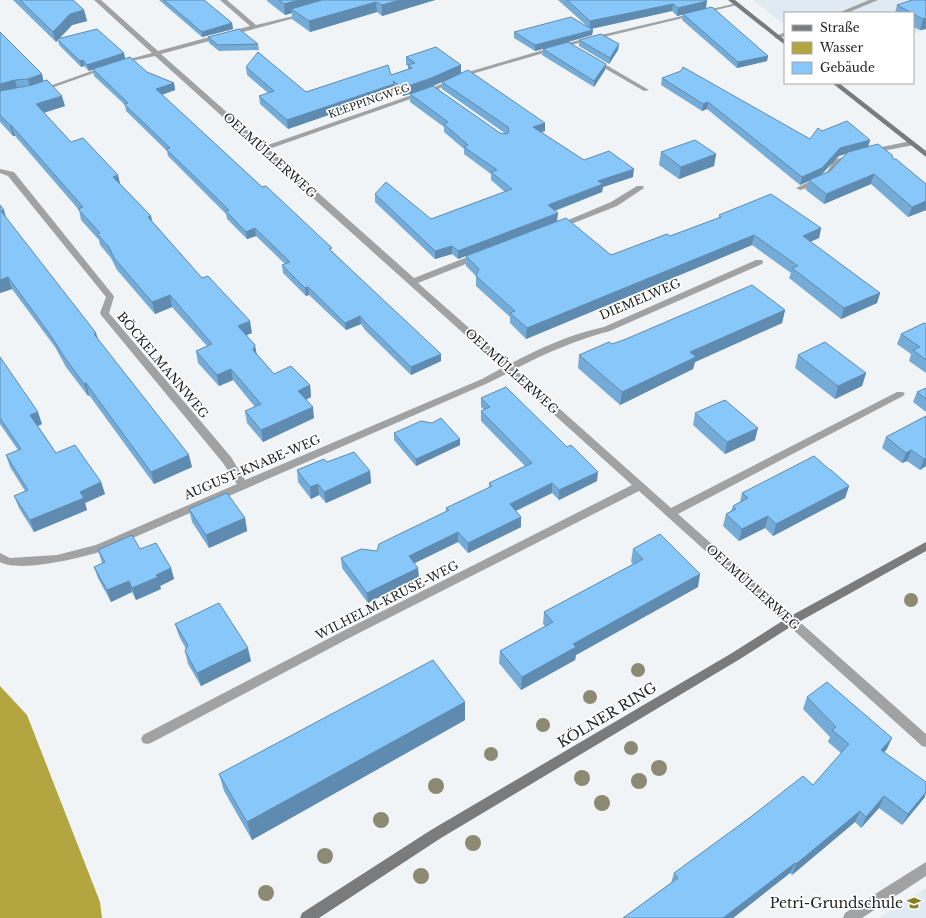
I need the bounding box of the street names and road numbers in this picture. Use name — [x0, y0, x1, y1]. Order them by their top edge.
street label: KLEPPINGWEG — [327, 81, 412, 121]
street label: OELMÜLLERWEG — [220, 108, 322, 201]
street label: DIEMELWEG — [597, 275, 683, 323]
street label: BÖCKELMANNWEG — [114, 308, 213, 422]
street label: OELMÜLLERWEG — [462, 324, 564, 417]
street label: AUGUST-KNABE-WEG — [181, 431, 323, 503]
street label: OELMÜLLERWEG — [703, 540, 805, 633]
street label: WILHELM-KRUSE-WEG — [312, 557, 461, 643]
street label: KÖLNER RING — [554, 677, 660, 752]

